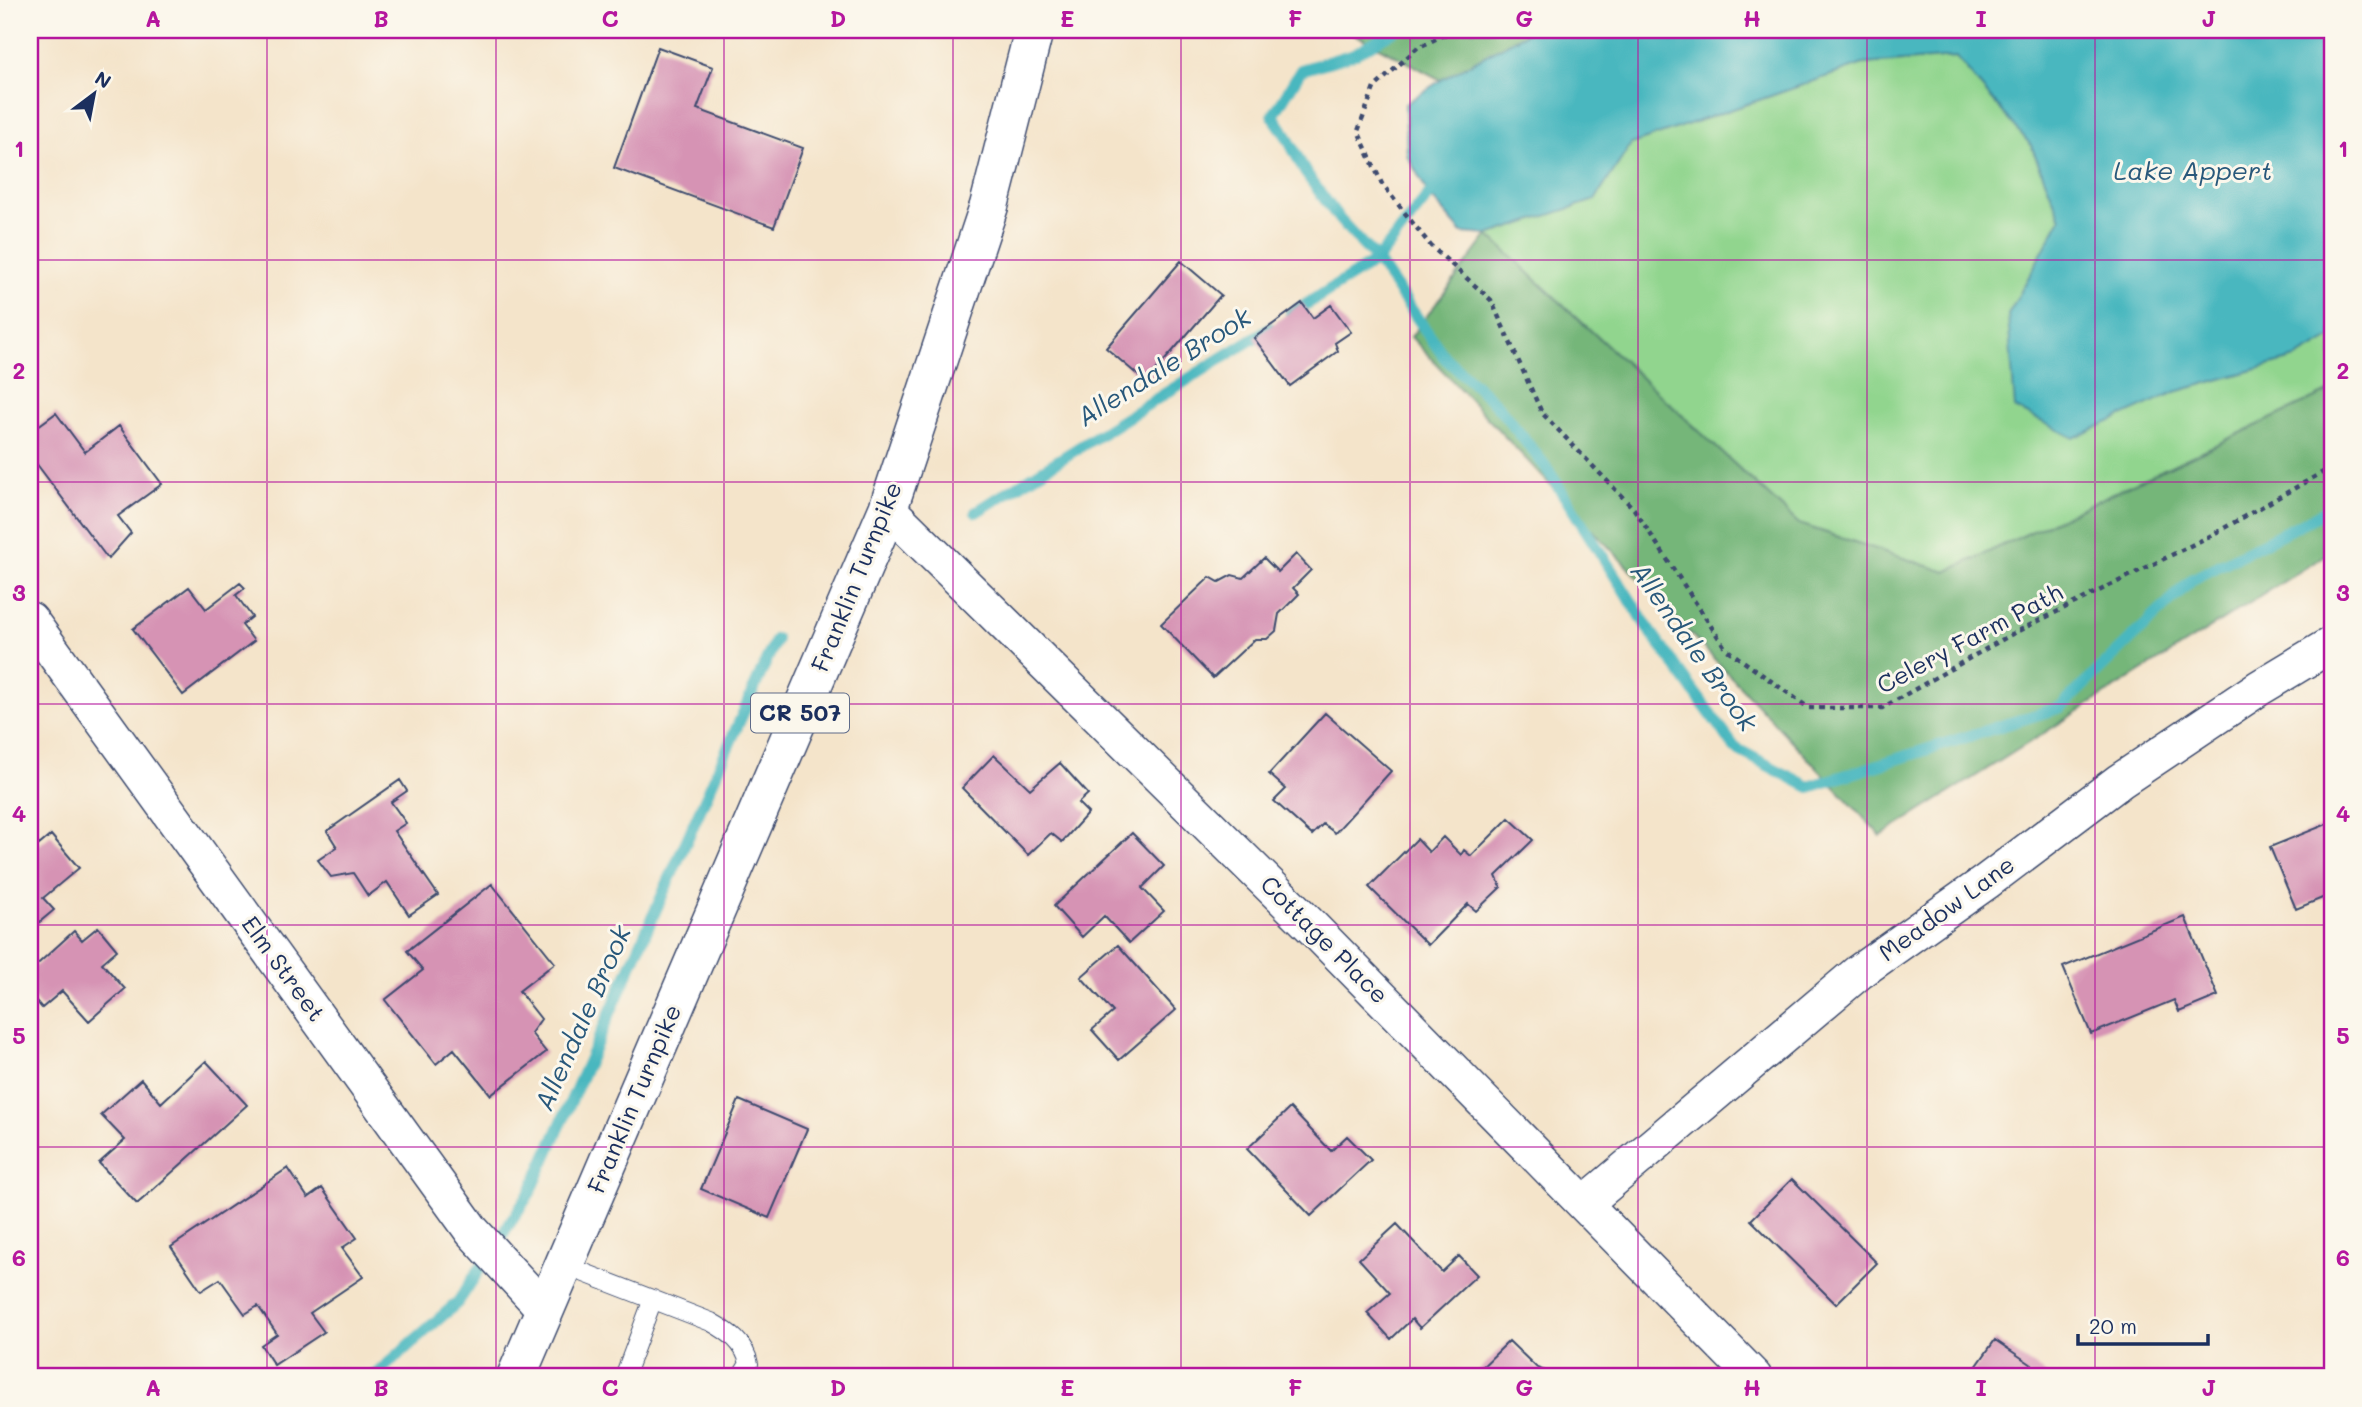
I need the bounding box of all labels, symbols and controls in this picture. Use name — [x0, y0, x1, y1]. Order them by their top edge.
text: A — [145, 3, 161, 33]
text: B — [373, 3, 389, 33]
text: C — [601, 3, 619, 33]
text: D — [830, 3, 846, 33]
text: E — [1060, 3, 1074, 33]
text: F — [1288, 3, 1302, 33]
text: G — [1515, 3, 1533, 33]
text: H — [1743, 3, 1761, 33]
text: I — [1975, 3, 1987, 33]
text: J — [2201, 3, 2217, 33]
north arrow — [60, 60, 130, 130]
text: N — [91, 65, 116, 94]
text: 1 — [14, 133, 24, 163]
text: 1 — [2338, 133, 2348, 163]
water label: Lake Appert — [2114, 153, 2272, 187]
water label: Allendale Brook — [1070, 298, 1258, 433]
text: 2 — [13, 355, 25, 385]
text: 2 — [2337, 355, 2349, 385]
street label: Franklin Turnpike — [803, 477, 908, 676]
water label: Allendale Brook — [1624, 555, 1766, 739]
street label: Celery Farm Path — [1871, 576, 2068, 700]
text: 3 — [12, 577, 26, 607]
text: 3 — [2336, 577, 2350, 607]
road number: CR 507 — [751, 694, 849, 733]
text: 4 — [12, 798, 26, 828]
text: 4 — [2336, 798, 2350, 828]
street label: Meadow Lane — [1872, 848, 2020, 967]
street label: Cottage Place — [1255, 868, 1396, 1009]
street label: Elm Street — [236, 909, 333, 1027]
water label: Allendale Brook — [526, 919, 639, 1115]
street label: Franklin Turnpike — [580, 999, 687, 1198]
text: 5 — [12, 1020, 26, 1050]
text: 5 — [2336, 1020, 2350, 1050]
text: 6 — [12, 1242, 26, 1272]
text: 6 — [2336, 1242, 2350, 1272]
scale bar — [2078, 1302, 2208, 1346]
text: 20 m — [2089, 1312, 2137, 1339]
text: A — [145, 1372, 161, 1402]
text: B — [373, 1372, 389, 1402]
text: C — [601, 1372, 619, 1402]
text: D — [830, 1372, 846, 1402]
text: E — [1060, 1372, 1074, 1402]
text: F — [1288, 1372, 1302, 1402]
text: G — [1515, 1372, 1533, 1402]
text: H — [1743, 1372, 1761, 1402]
text: I — [1975, 1372, 1987, 1402]
text: J — [2201, 1372, 2217, 1402]

